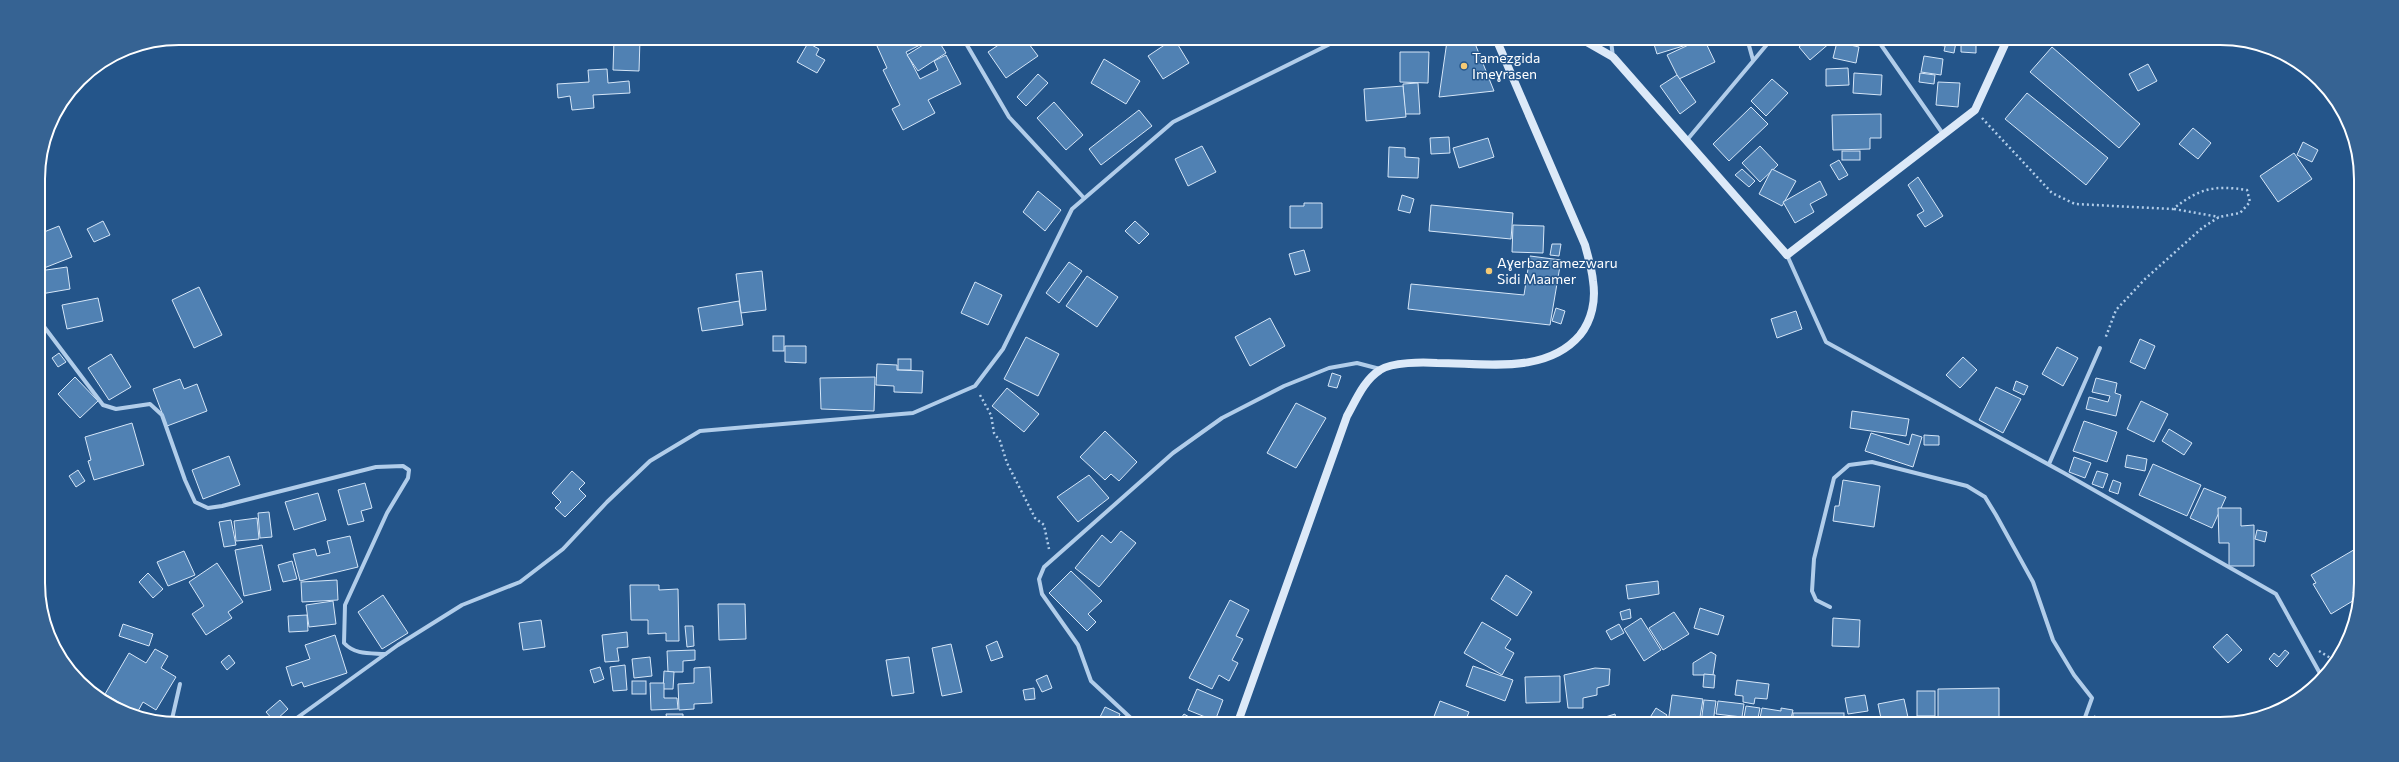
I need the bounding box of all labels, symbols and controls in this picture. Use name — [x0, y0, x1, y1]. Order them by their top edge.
place label: Tamezgida Imeɣrasen — [1472, 49, 1540, 82]
marker: Tamezgida Imeɣrasen — [1459, 61, 1469, 71]
place label: Aɣerbaz amezwaru Sidi Maamer — [1497, 254, 1618, 287]
marker: Aɣerbaz amezwaru Sidi Maamer — [1484, 266, 1494, 276]

